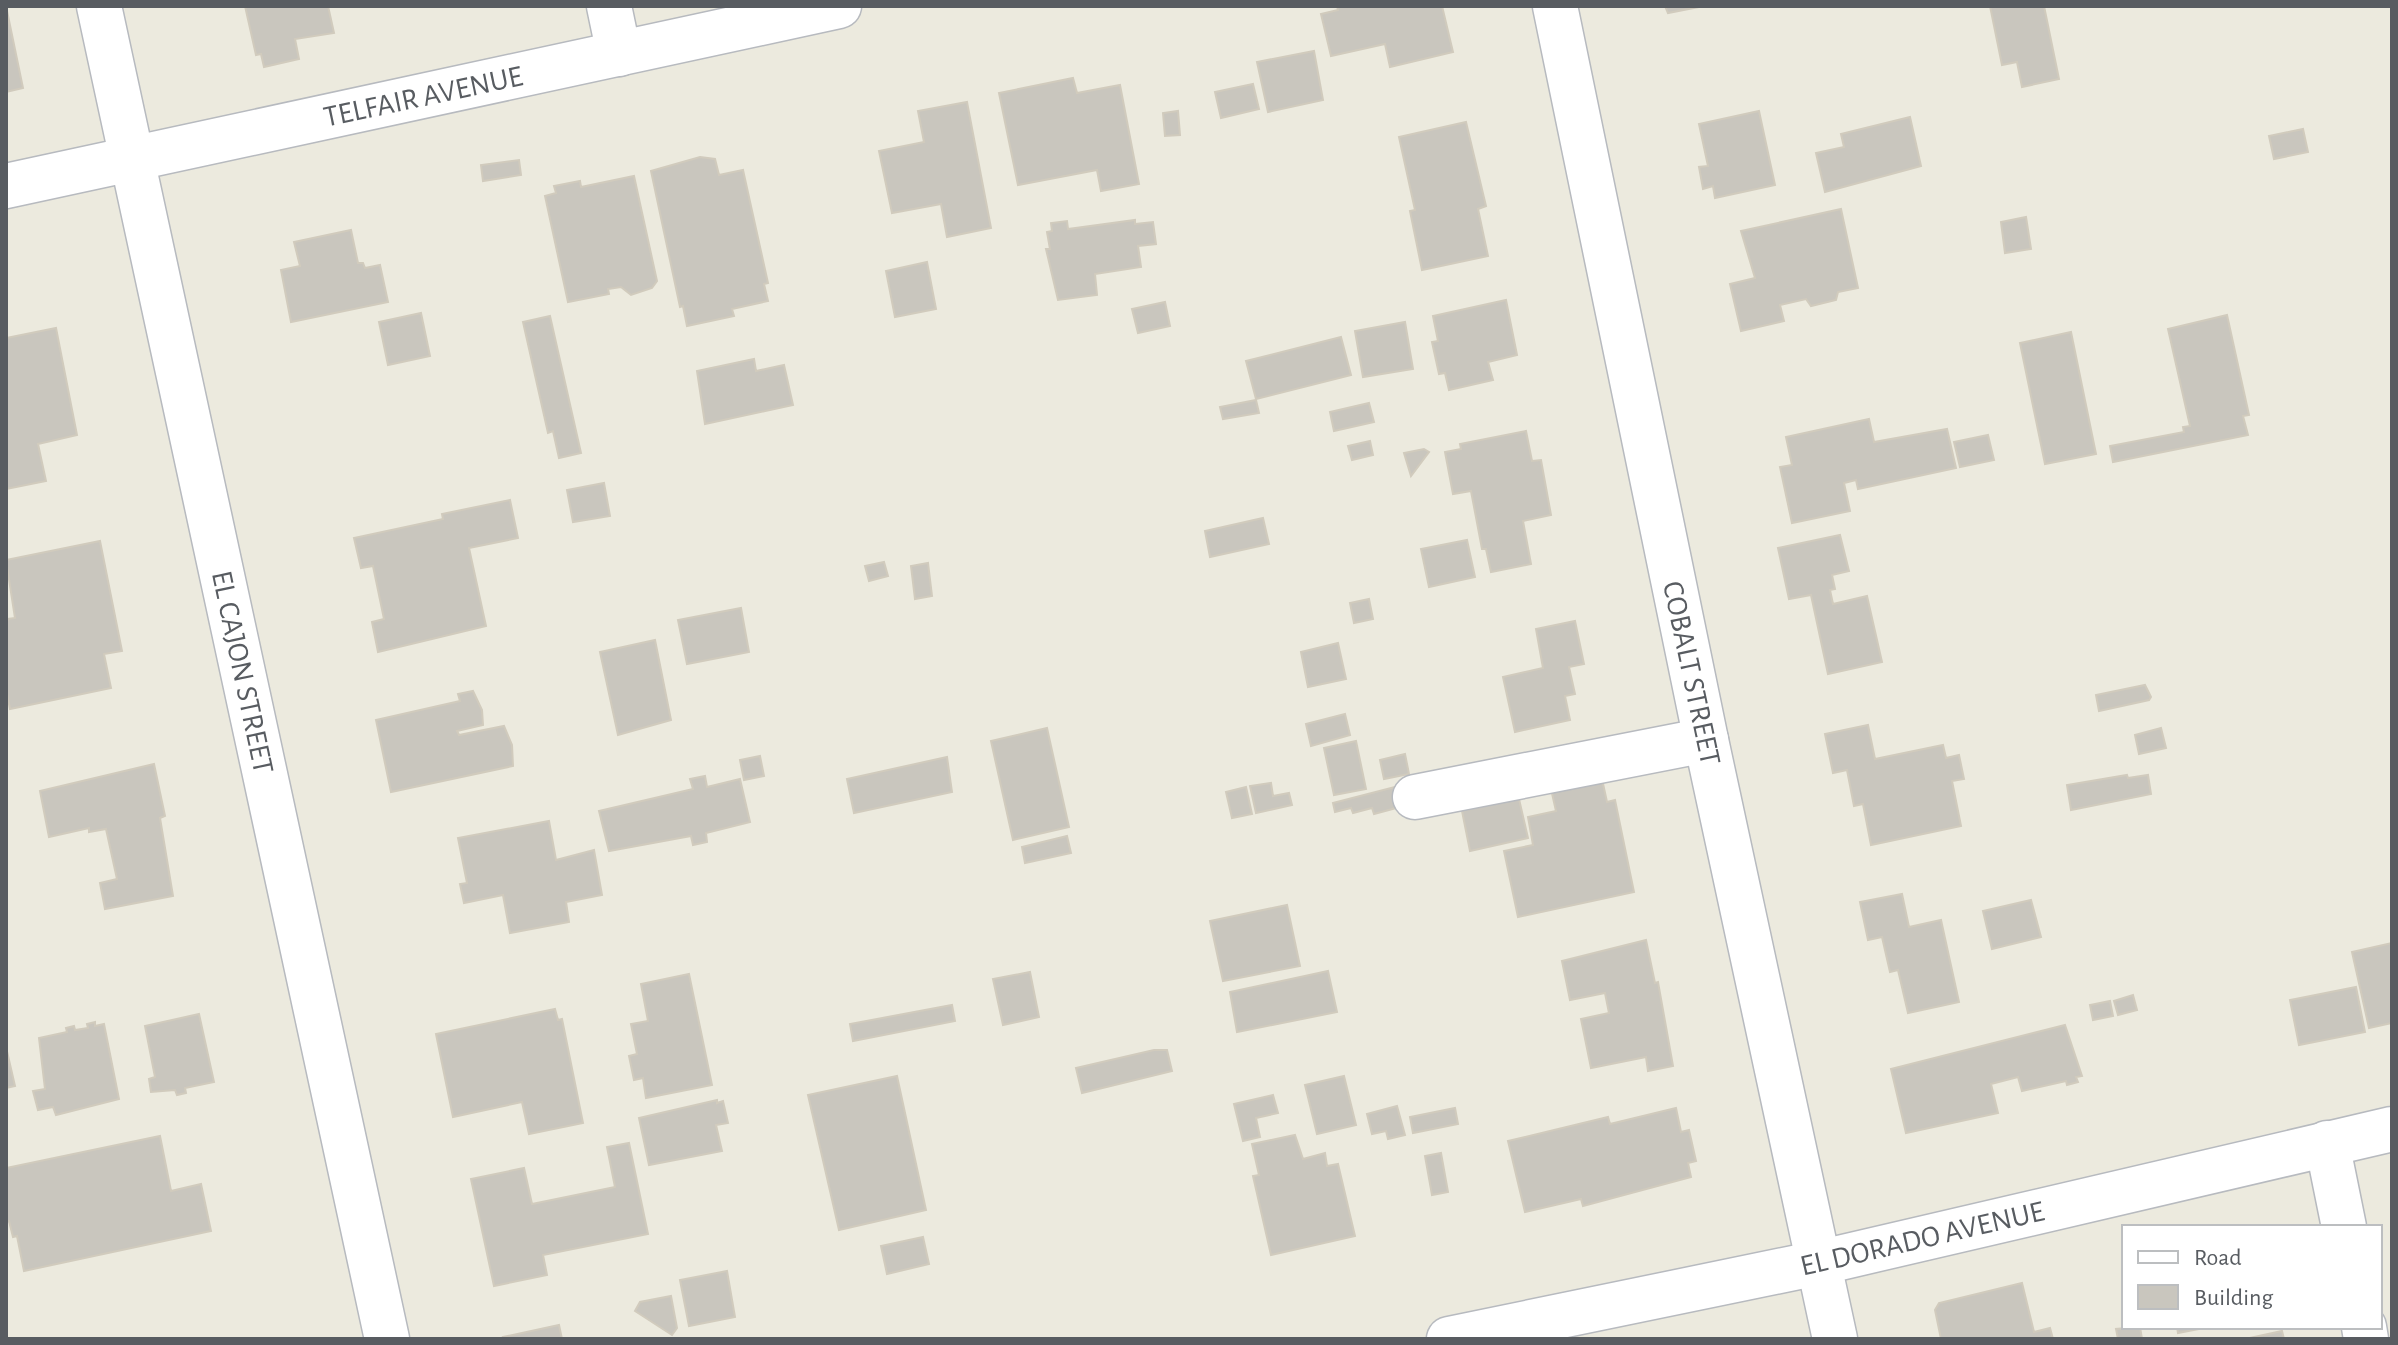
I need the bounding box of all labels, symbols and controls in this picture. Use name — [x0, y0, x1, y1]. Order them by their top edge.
street label: TELFAIR AVENUE — [321, 61, 525, 133]
street label: EL CAJON STREET — [206, 568, 278, 777]
street label: COBALT STREET — [1657, 578, 1725, 768]
street label: EL DORADO AVENUE — [1797, 1196, 2047, 1282]
legend — [2122, 1225, 2382, 1329]
text: Road — [2194, 1246, 2242, 1270]
text: Building — [2194, 1286, 2273, 1310]

